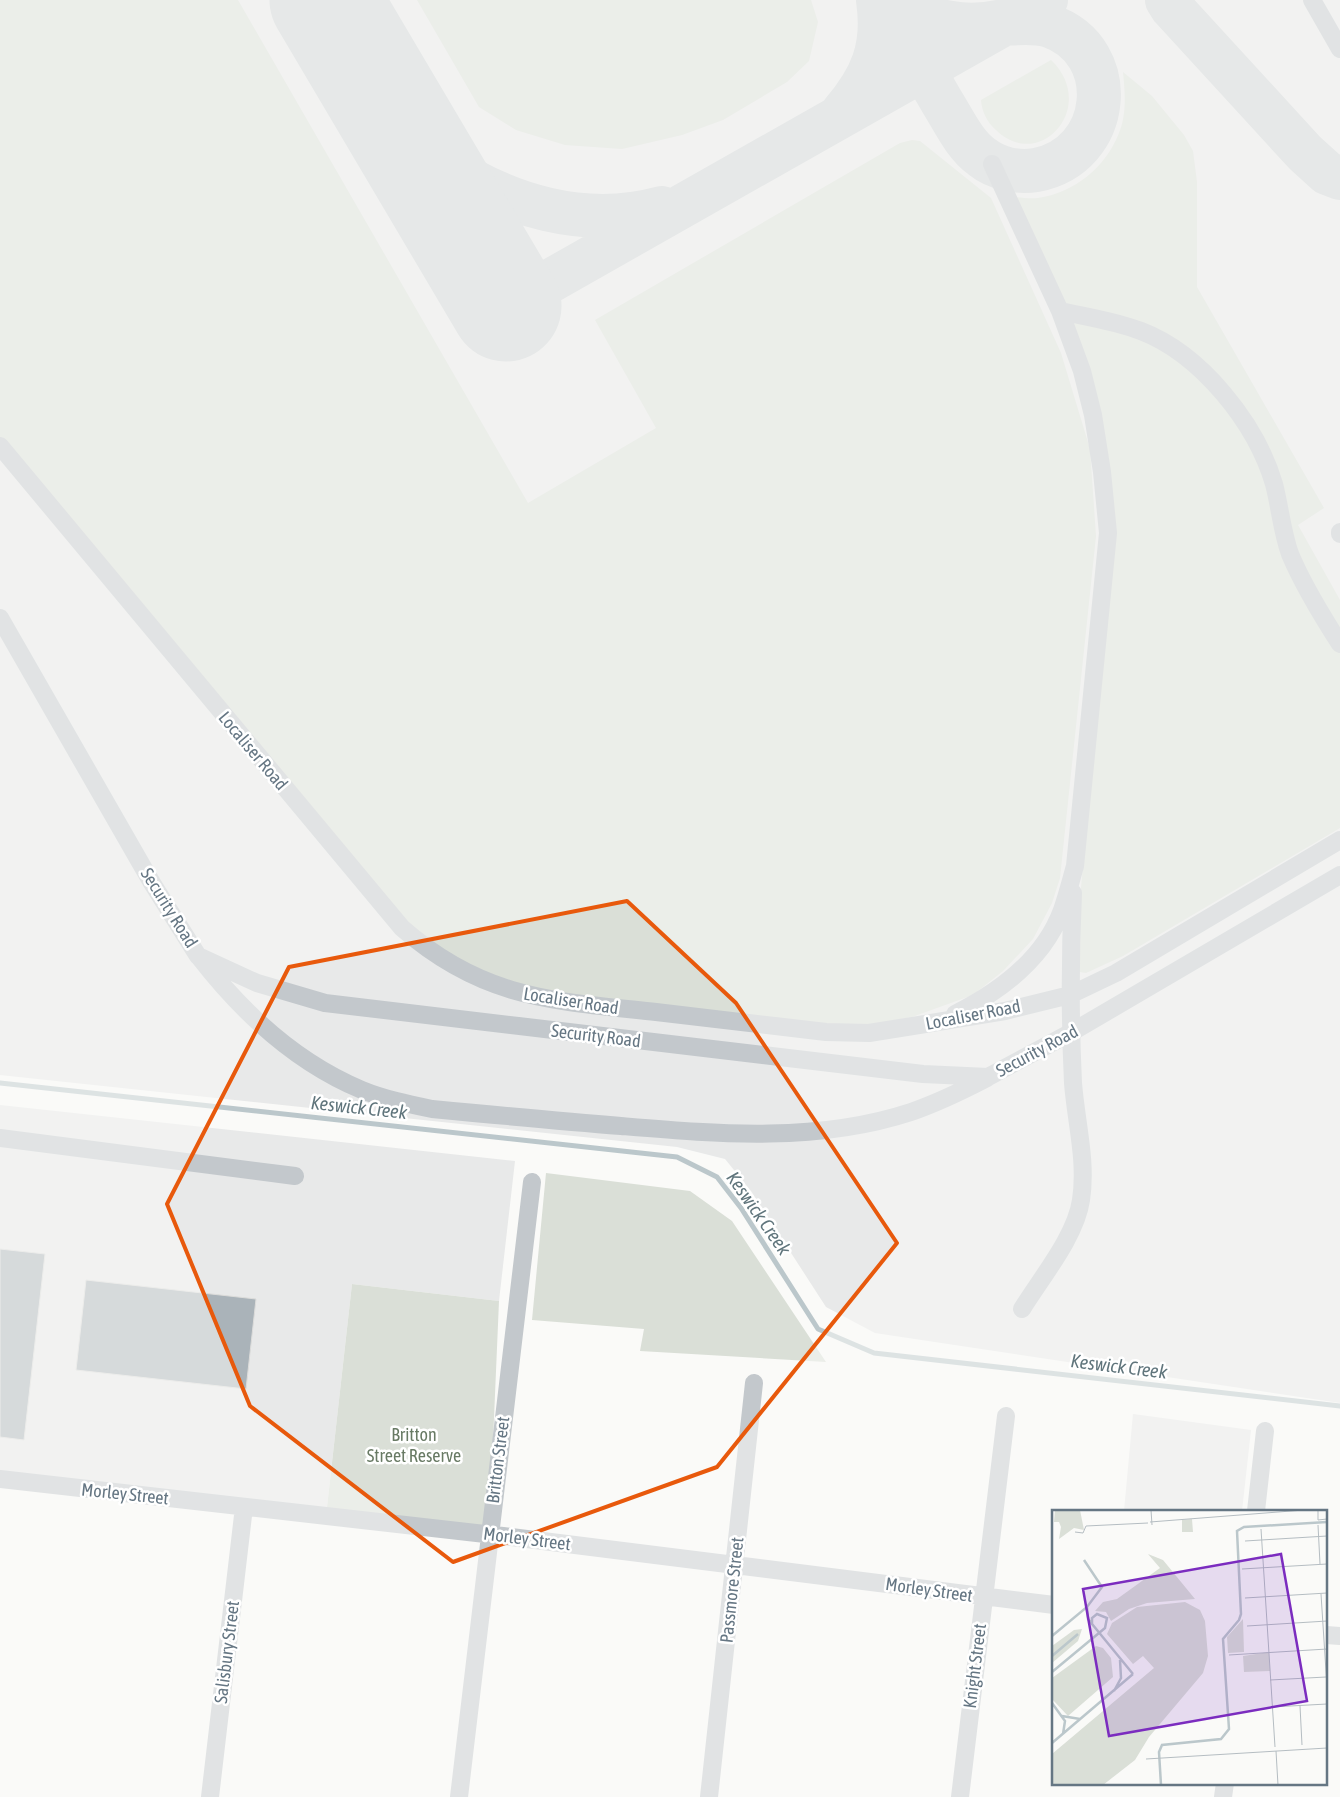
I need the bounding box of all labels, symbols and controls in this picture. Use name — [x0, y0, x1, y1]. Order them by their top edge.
street label: Localiser Road — [214, 707, 292, 794]
street label: Security Road — [137, 864, 202, 951]
street label: Localiser Road — [522, 983, 620, 1018]
street label: Localiser Road — [924, 995, 1022, 1034]
street label: Security Road — [550, 1020, 642, 1051]
street label: Security Road — [992, 1020, 1081, 1081]
water label: Keswick Creek — [310, 1091, 409, 1123]
water label: Keswick Creek — [722, 1167, 796, 1259]
water label: Keswick Creek — [1070, 1349, 1169, 1383]
street label: Britton Street — [482, 1415, 513, 1505]
park label: Britton Street Reserve — [367, 1424, 461, 1466]
street label: Morley Street — [80, 1478, 170, 1509]
inset map — [1052, 1510, 1328, 1784]
street label: Morley Street — [482, 1523, 572, 1554]
street label: Passmore Street — [715, 1536, 748, 1644]
street label: Morley Street — [884, 1573, 974, 1606]
street label: Salisbury Street — [210, 1599, 243, 1704]
street label: Knight Street — [959, 1622, 990, 1710]

